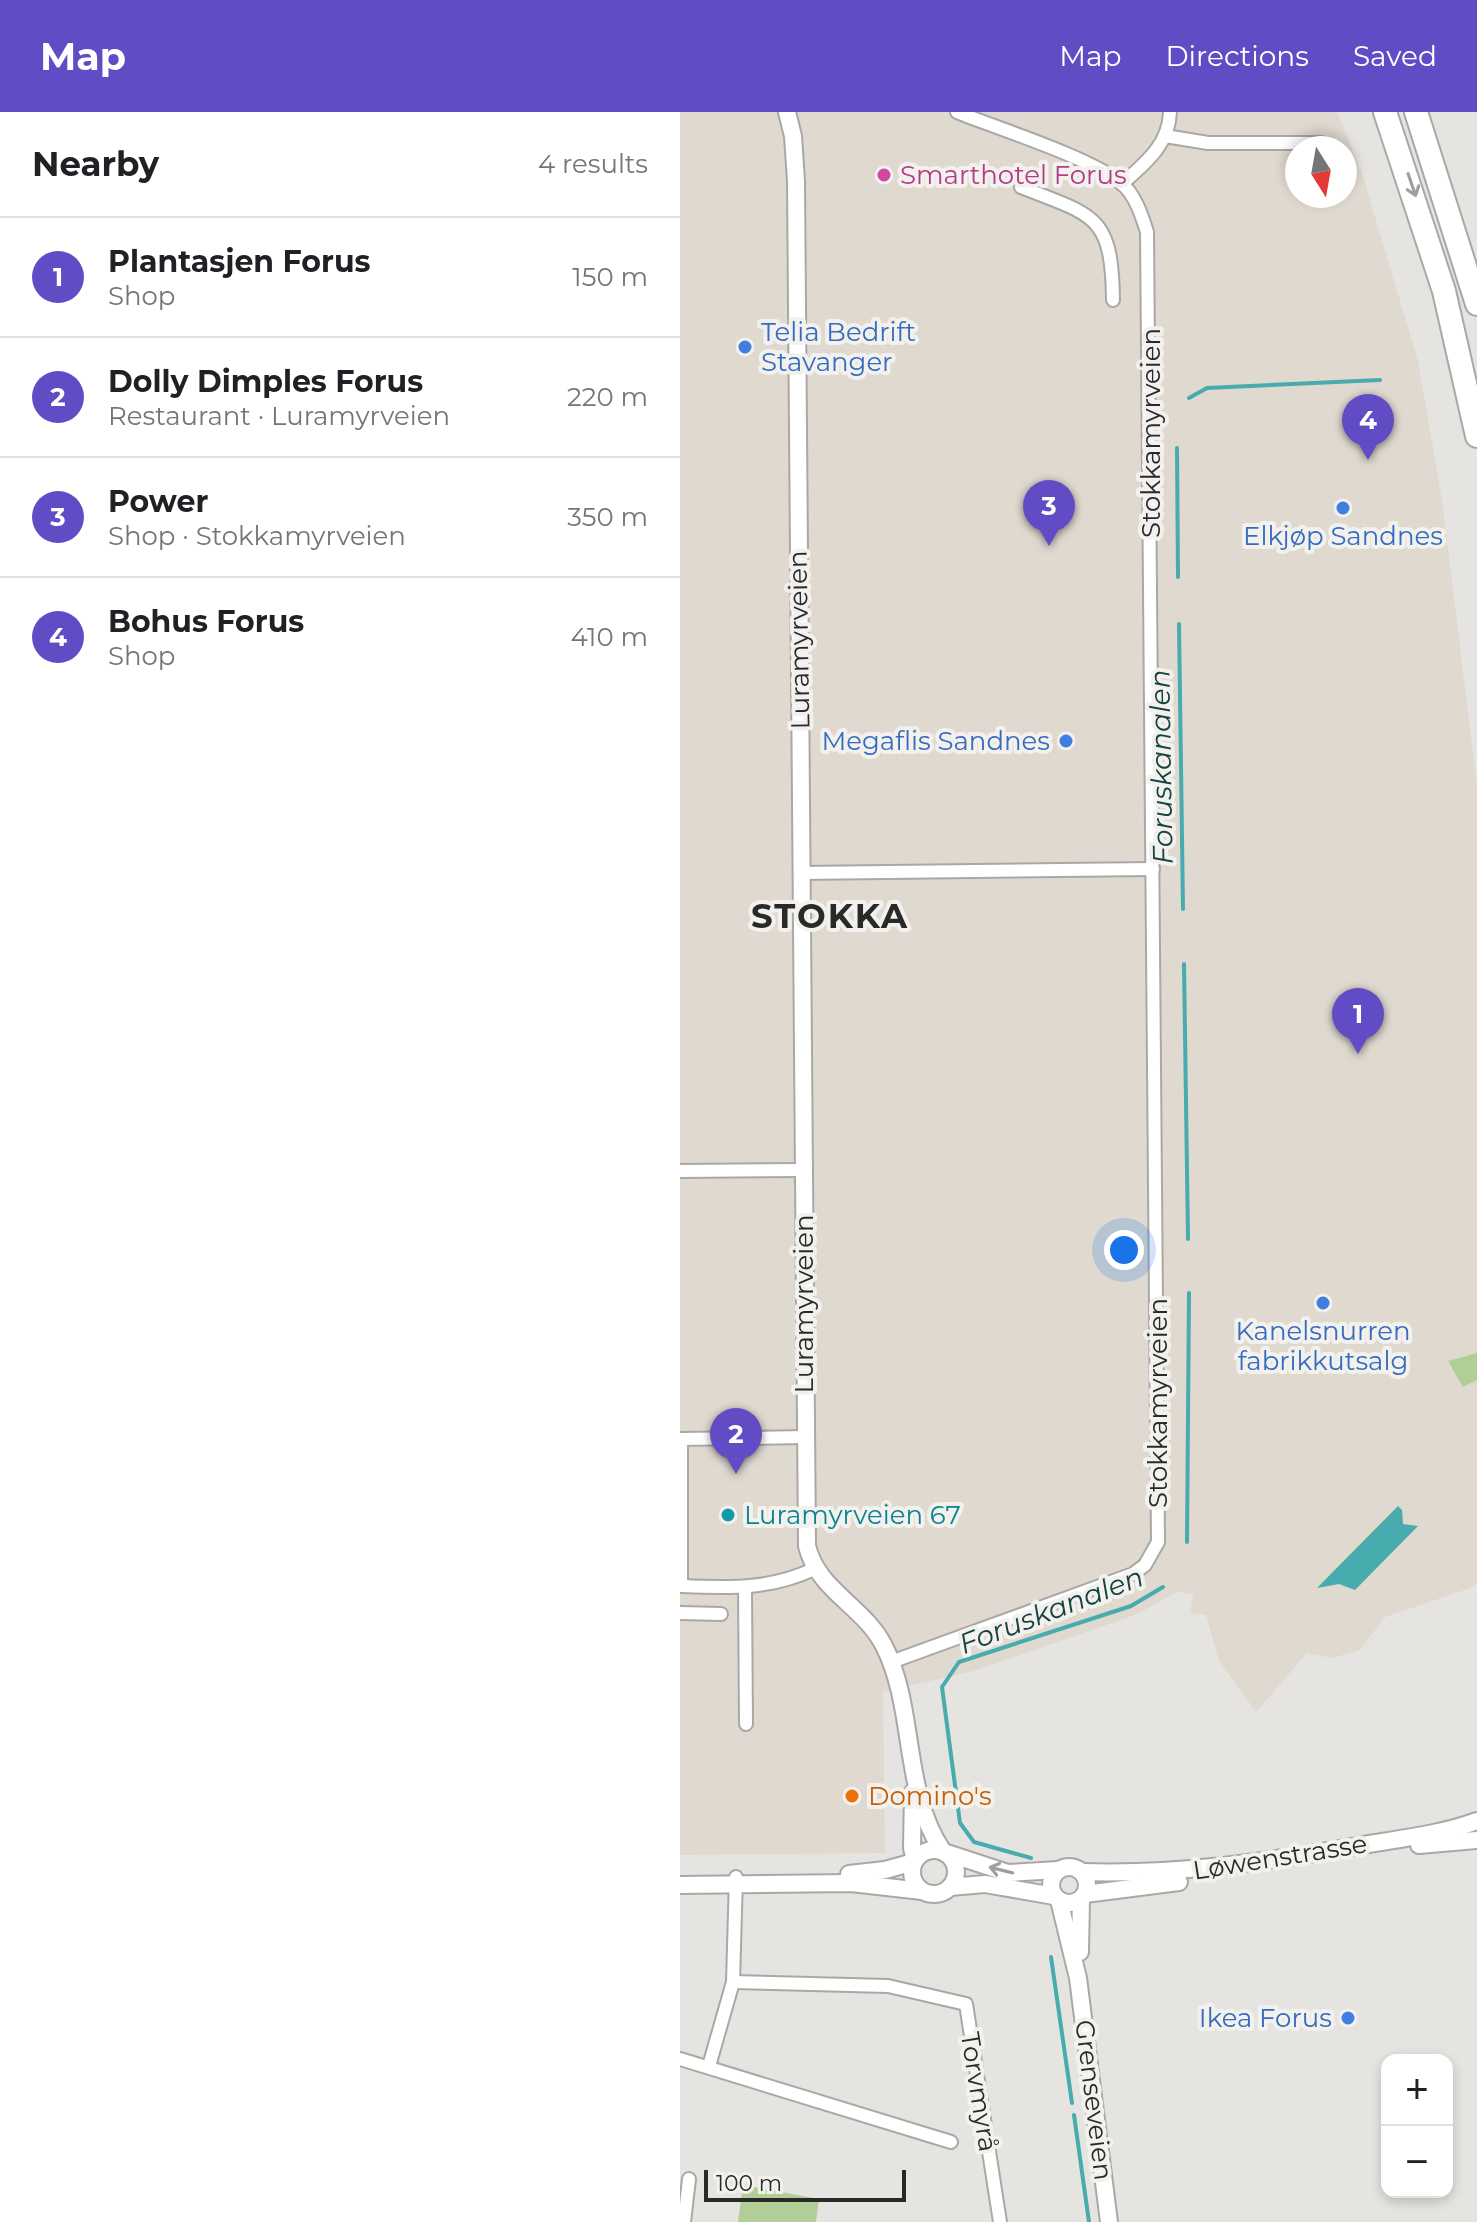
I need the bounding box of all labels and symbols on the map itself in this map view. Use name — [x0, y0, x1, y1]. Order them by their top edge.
north arrow — [1285, 136, 1357, 208]
place label: Smarthotel Forus — [900, 159, 1127, 191]
marker: Smarthotel Forus — [875, 166, 893, 184]
one-way arrow — [1405, 173, 1420, 198]
place label: Telia Bedrift Stavanger — [761, 316, 916, 378]
street label: Stokkamyrveien — [1135, 328, 1167, 538]
marker: Telia Bedrift Stavanger — [736, 338, 754, 356]
pin: 4 — [1342, 394, 1394, 460]
pin: 3 — [1023, 480, 1075, 546]
marker: Elkjøp Sandnes — [1334, 499, 1352, 517]
place label: Elkjøp Sandnes — [1243, 520, 1443, 552]
street label: Luramyrveien — [781, 550, 817, 730]
water label: Foruskanalen — [1142, 669, 1180, 865]
place label: Megaflis Sandnes — [821, 725, 1050, 757]
marker: Megaflis Sandnes — [1057, 732, 1075, 750]
district label: STOKKA — [751, 895, 909, 937]
pin: 1 — [1332, 988, 1384, 1054]
street label: Luramyrveien — [788, 1215, 820, 1393]
your location — [1104, 1230, 1144, 1270]
marker: Kanelsnurren fabrikkutsalg — [1314, 1294, 1332, 1312]
street label: Stokkamyrveien — [1142, 1298, 1174, 1508]
place label: Kanelsnurren fabrikkutsalg — [1235, 1315, 1411, 1377]
pin: 2 — [710, 1408, 762, 1474]
place label: Luramyrveien 67 — [744, 1499, 961, 1531]
marker: Luramyrveien 67 — [719, 1506, 737, 1524]
water label: Foruskanalen — [954, 1559, 1148, 1661]
place label: Domino's — [868, 1780, 992, 1812]
marker: Domino's — [843, 1787, 861, 1805]
street label: Løwenstrasse — [1191, 1827, 1369, 1887]
one-way arrow — [989, 1862, 1015, 1877]
place label: Ikea Forus — [1199, 2002, 1332, 2034]
marker: Ikea Forus — [1339, 2009, 1357, 2027]
street label: Grenseveien — [1068, 2018, 1120, 2182]
street label: Torvmyrå — [954, 2030, 1004, 2154]
scale bar — [704, 2166, 906, 2202]

